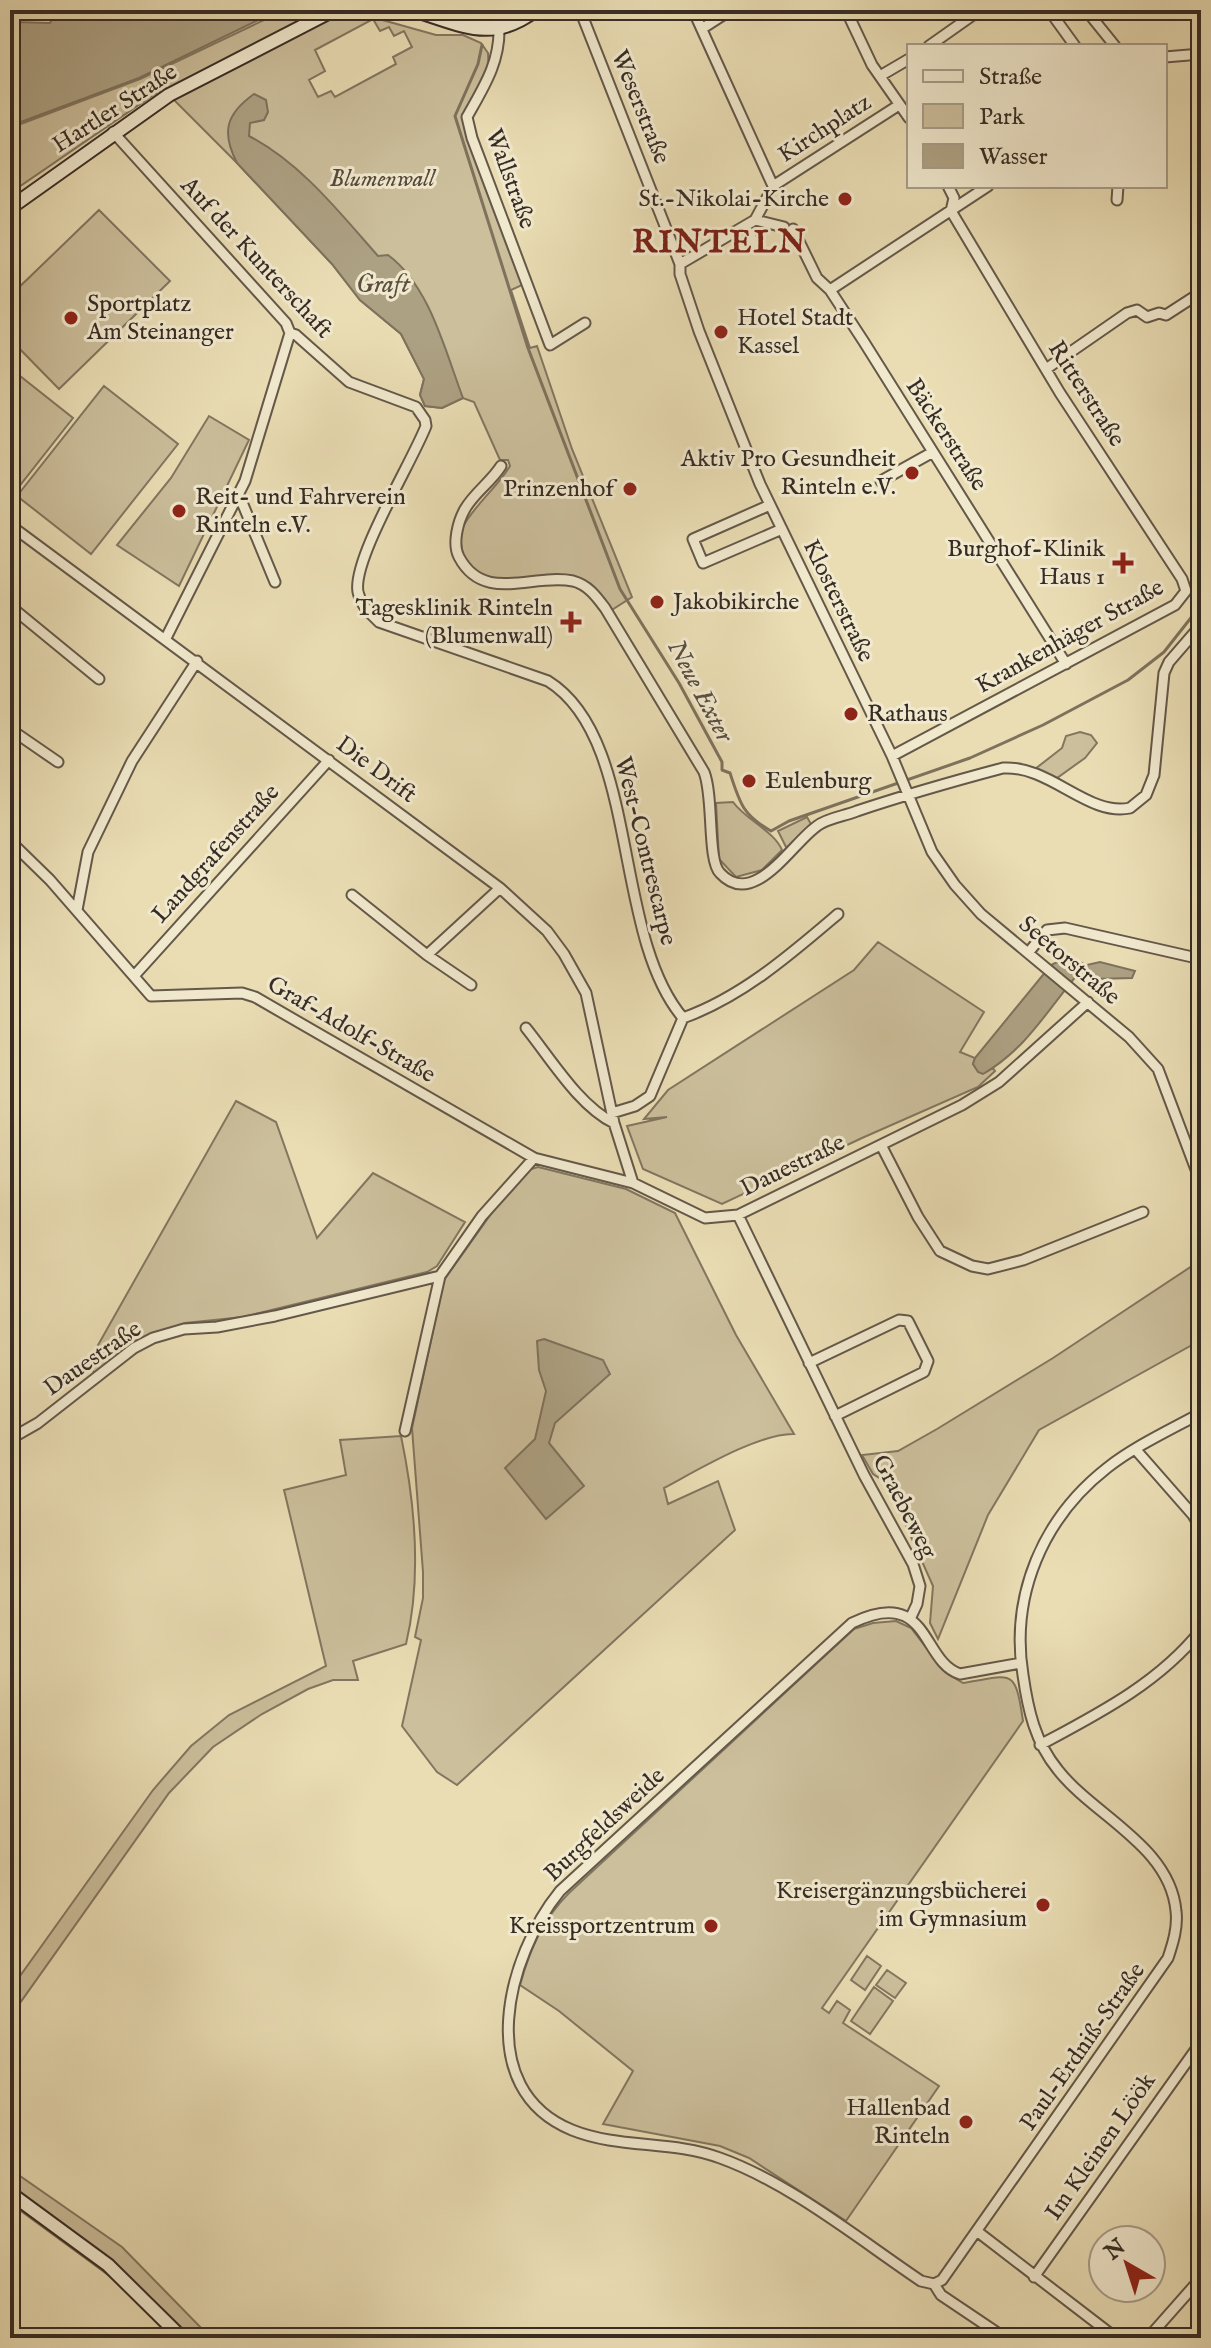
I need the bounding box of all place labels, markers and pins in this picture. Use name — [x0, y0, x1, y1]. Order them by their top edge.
place label: St.-Nikolai-Kirche — [639, 184, 829, 215]
marker: St.-Nikolai-Kirche — [836, 190, 854, 208]
place label: Sportplatz Am Steinanger — [86, 289, 234, 348]
place label: Hotel Stadt Kassel — [737, 303, 853, 362]
marker: Sportplatz Am Steinanger — [62, 309, 80, 327]
marker: Hotel Stadt Kassel — [712, 323, 730, 341]
place label: Aktiv Pro Gesundheit Rinteln e.V. — [680, 444, 896, 503]
marker: Aktiv Pro Gesundheit Rinteln e.V. — [903, 464, 921, 482]
place label: Prinzenhof — [503, 474, 618, 505]
marker: Prinzenhof — [621, 480, 639, 498]
place label: Reit- und Fahrverein Rinteln e.V. — [195, 482, 406, 541]
marker: Reit- und Fahrverein Rinteln e.V. — [170, 502, 188, 520]
place label: Burghof-Klinik Haus 1 — [947, 534, 1105, 593]
marker: Burghof-Klinik Haus 1 — [1112, 552, 1134, 574]
place label: Jakobikirche — [670, 587, 799, 618]
place label: Tagesklinik Rinteln (Blumenwall) — [355, 593, 553, 652]
marker: Jakobikirche — [648, 593, 666, 611]
marker: Tagesklinik Rinteln (Blumenwall) — [560, 611, 582, 633]
place label: Rathaus — [867, 699, 948, 730]
marker: Rathaus — [842, 705, 860, 723]
place label: Eulenburg — [765, 766, 872, 797]
marker: Eulenburg — [740, 772, 758, 790]
place label: Kreisergänzungsbücherei im Gymnasium — [776, 1876, 1027, 1935]
marker: Kreisergänzungsbücherei im Gymnasium — [1034, 1896, 1052, 1914]
place label: Kreissportzentrum — [509, 1911, 695, 1942]
marker: Kreissportzentrum — [702, 1917, 720, 1935]
place label: Hallenbad Rinteln — [846, 2093, 950, 2152]
marker: Hallenbad Rinteln — [957, 2113, 975, 2131]

